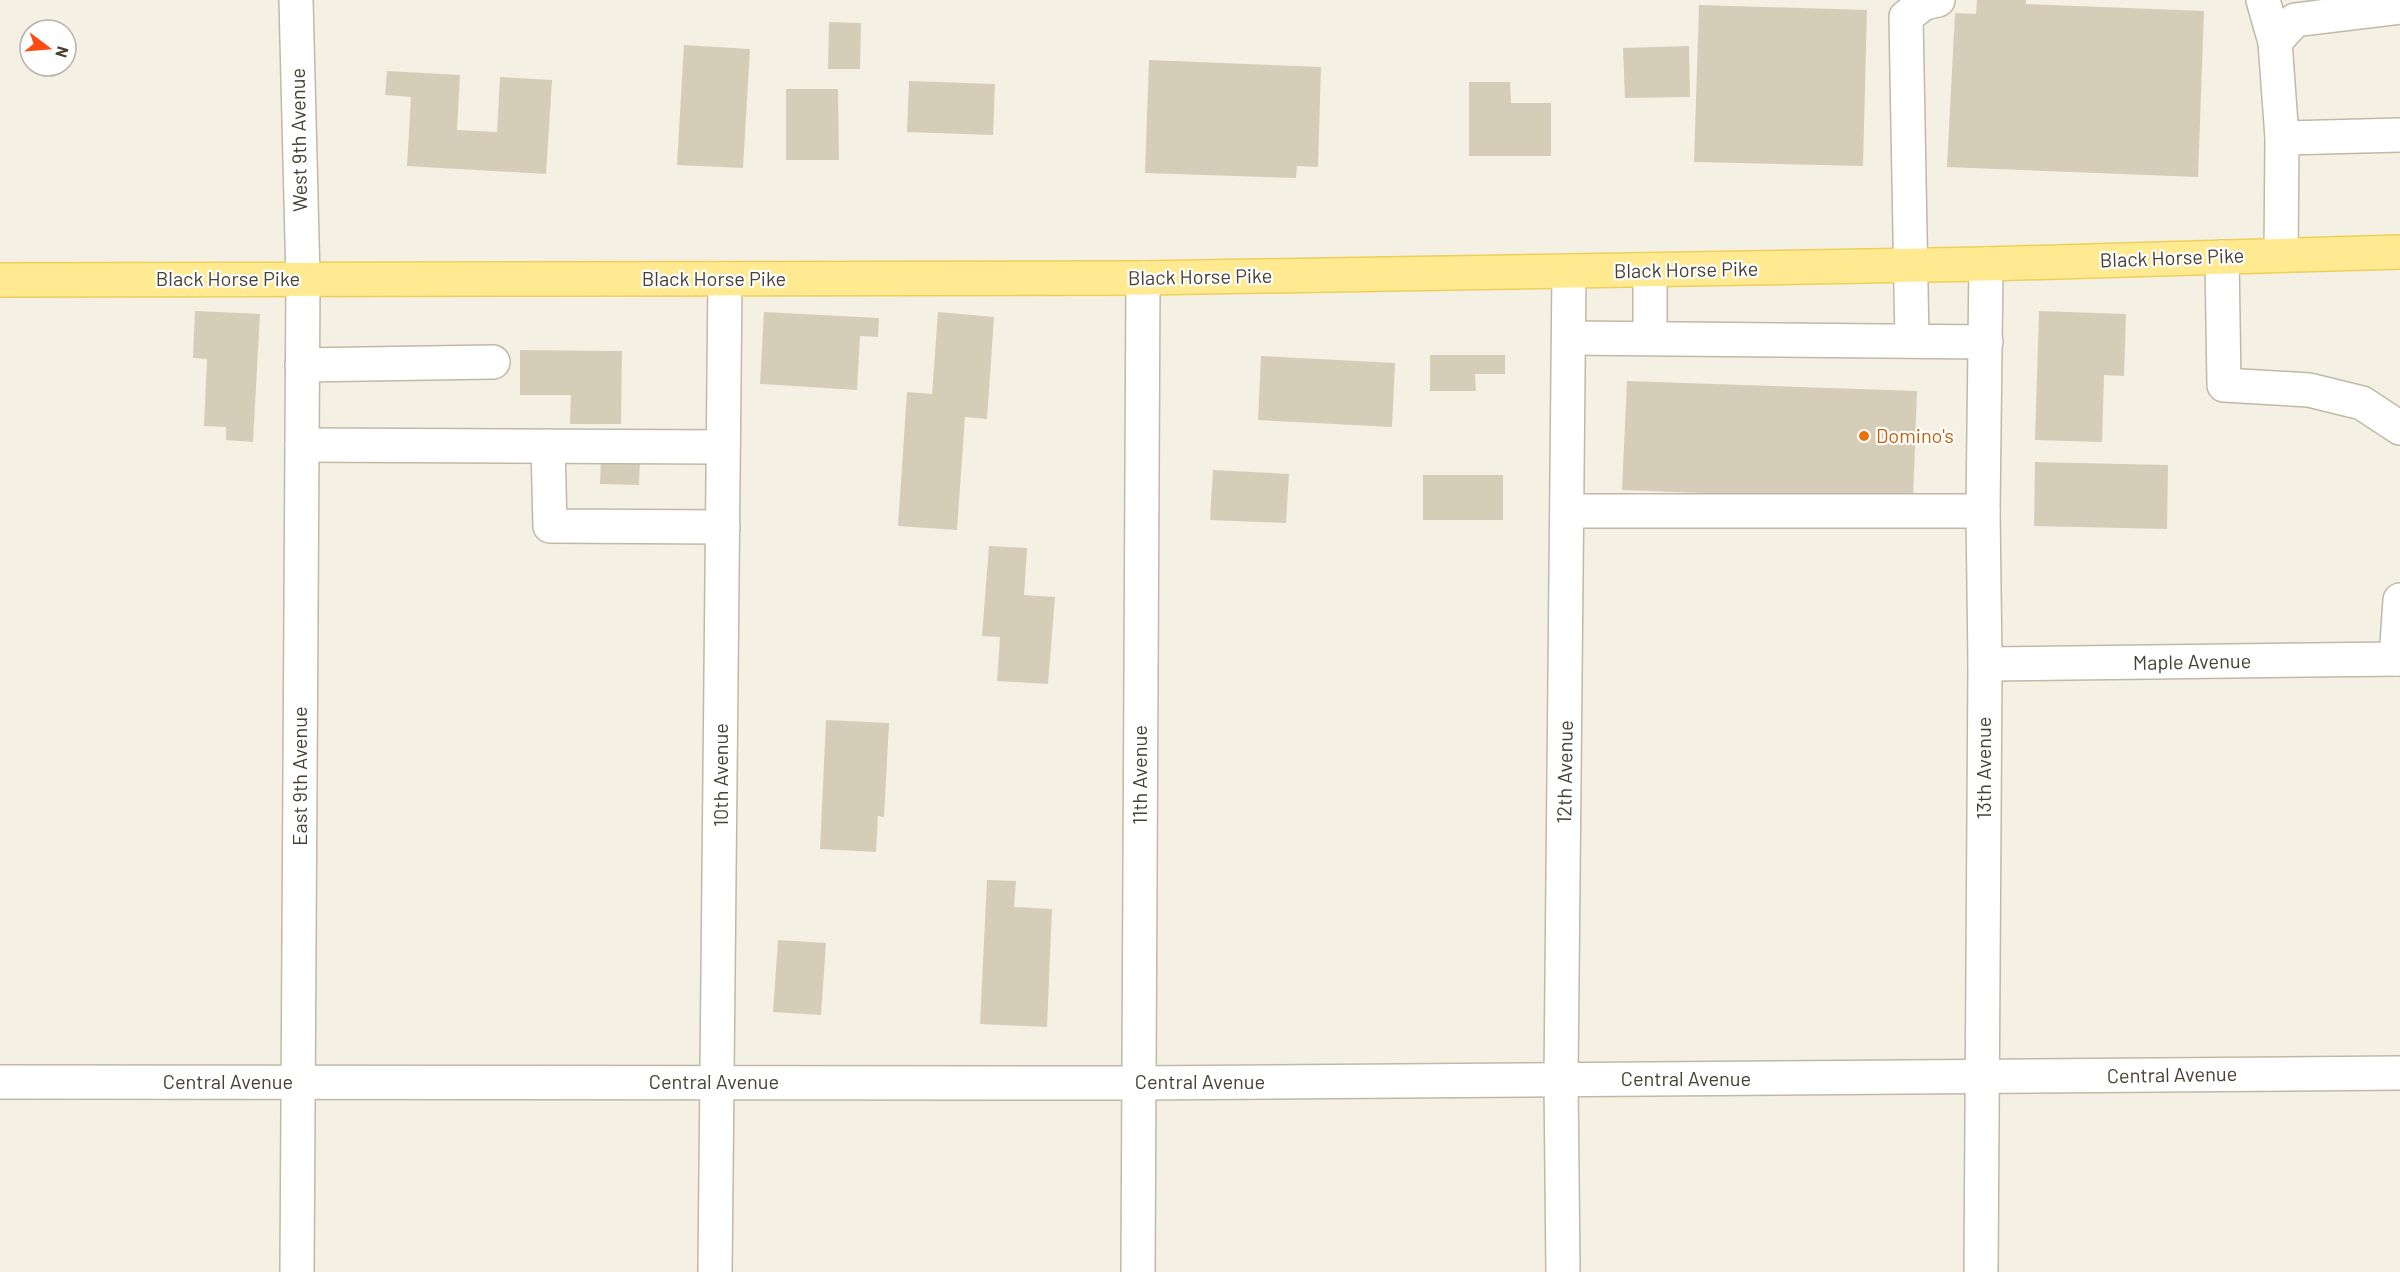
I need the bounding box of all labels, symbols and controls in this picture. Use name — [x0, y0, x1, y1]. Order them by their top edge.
north arrow — [18, 18, 78, 78]
text: N — [52, 45, 73, 60]
street label: West 9th Avenue — [285, 68, 311, 212]
street label: Black Horse Pike — [2099, 242, 2245, 272]
street label: Black Horse Pike — [1614, 256, 1758, 282]
street label: Black Horse Pike — [1128, 263, 1272, 289]
street label: Black Horse Pike — [156, 266, 300, 290]
street label: Black Horse Pike — [642, 266, 786, 290]
place label: Domino's — [1876, 423, 1954, 447]
marker: Domino's — [1857, 429, 1871, 443]
street label: Maple Avenue — [2133, 648, 2251, 674]
street label: East 9th Avenue — [287, 706, 311, 846]
street label: 13th Avenue — [1971, 717, 1995, 819]
street label: 12th Avenue — [1551, 720, 1577, 824]
street label: 10th Avenue — [708, 723, 732, 827]
street label: 11th Avenue — [1127, 725, 1151, 825]
street label: Central Avenue — [2107, 1061, 2237, 1087]
street label: Central Avenue — [1621, 1066, 1751, 1090]
street label: Central Avenue — [163, 1069, 293, 1093]
street label: Central Avenue — [649, 1069, 779, 1093]
street label: Central Avenue — [1135, 1069, 1265, 1093]

